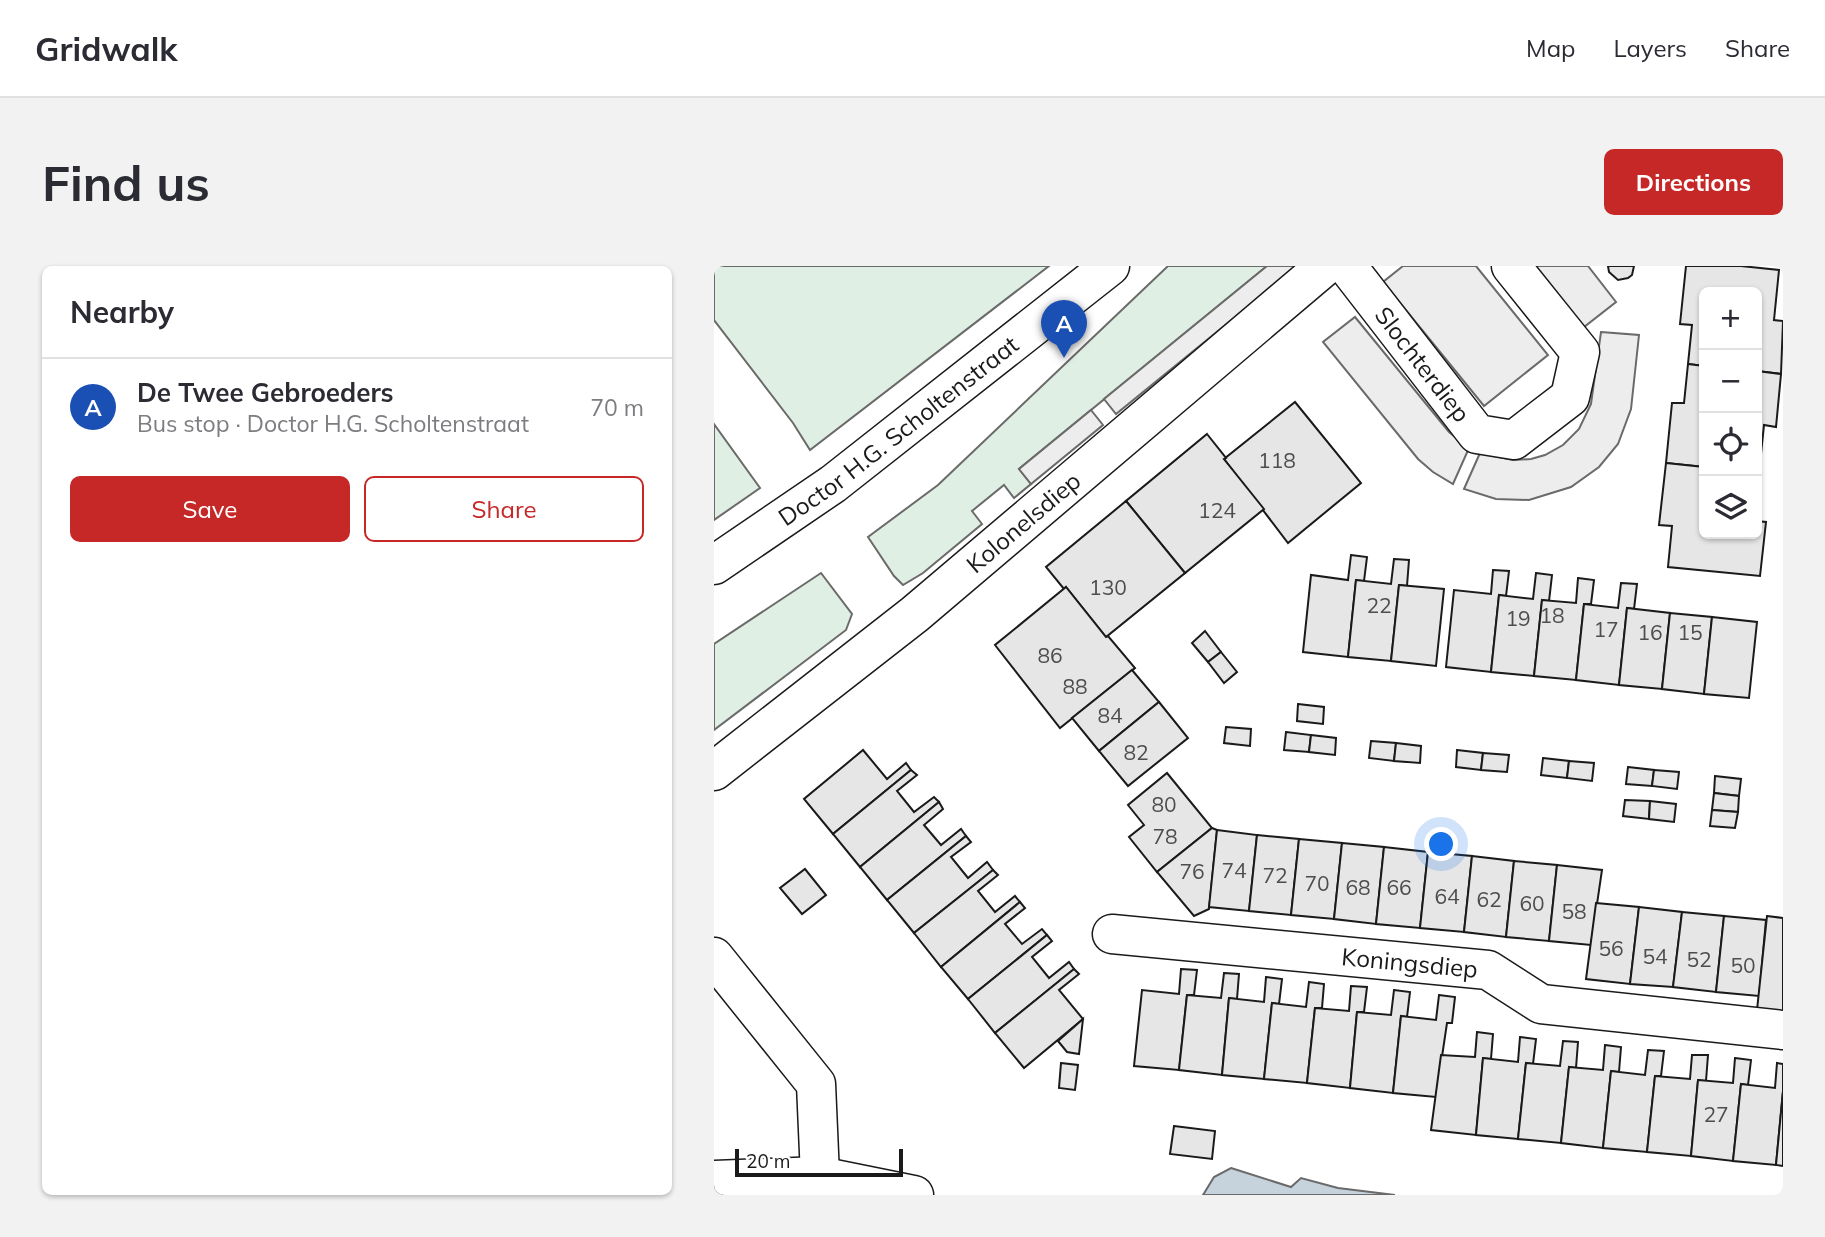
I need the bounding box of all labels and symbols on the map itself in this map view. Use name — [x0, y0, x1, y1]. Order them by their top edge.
pin: A — [1041, 300, 1087, 358]
street label: Slochterdiep — [1369, 300, 1477, 428]
street label: Doctor H.G. Scholtenstraat — [772, 329, 1024, 532]
house number: 118 — [1258, 447, 1296, 473]
street label: Kolonelsdiep — [960, 465, 1086, 579]
house number: 124 — [1198, 497, 1236, 523]
house number: 130 — [1089, 574, 1127, 600]
house number: 22 — [1366, 592, 1392, 618]
house number: 18 — [1539, 602, 1565, 628]
house number: 19 — [1505, 605, 1531, 631]
house number: 17 — [1593, 616, 1619, 642]
house number: 16 — [1637, 619, 1663, 645]
house number: 15 — [1677, 619, 1703, 645]
house number: 86 — [1037, 642, 1063, 668]
house number: 88 — [1062, 673, 1088, 699]
house number: 84 — [1097, 702, 1123, 728]
house number: 82 — [1123, 739, 1149, 765]
house number: 80 — [1151, 791, 1177, 817]
house number: 78 — [1152, 823, 1178, 849]
your location — [1424, 827, 1458, 861]
house number: 74 — [1221, 857, 1247, 883]
house number: 76 — [1179, 858, 1205, 884]
house number: 72 — [1262, 862, 1288, 888]
house number: 70 — [1304, 870, 1330, 896]
house number: 68 — [1345, 874, 1371, 900]
house number: 66 — [1386, 874, 1412, 900]
house number: 64 — [1434, 883, 1460, 909]
house number: 62 — [1476, 886, 1502, 912]
house number: 60 — [1519, 890, 1545, 916]
house number: 58 — [1561, 898, 1587, 924]
house number: 56 — [1598, 935, 1624, 961]
street label: Koningsdiep — [1340, 941, 1479, 984]
house number: 54 — [1642, 943, 1668, 969]
house number: 52 — [1686, 946, 1712, 972]
house number: 50 — [1730, 952, 1756, 978]
house number: 27 — [1703, 1101, 1729, 1127]
scale bar — [735, 1146, 903, 1178]

